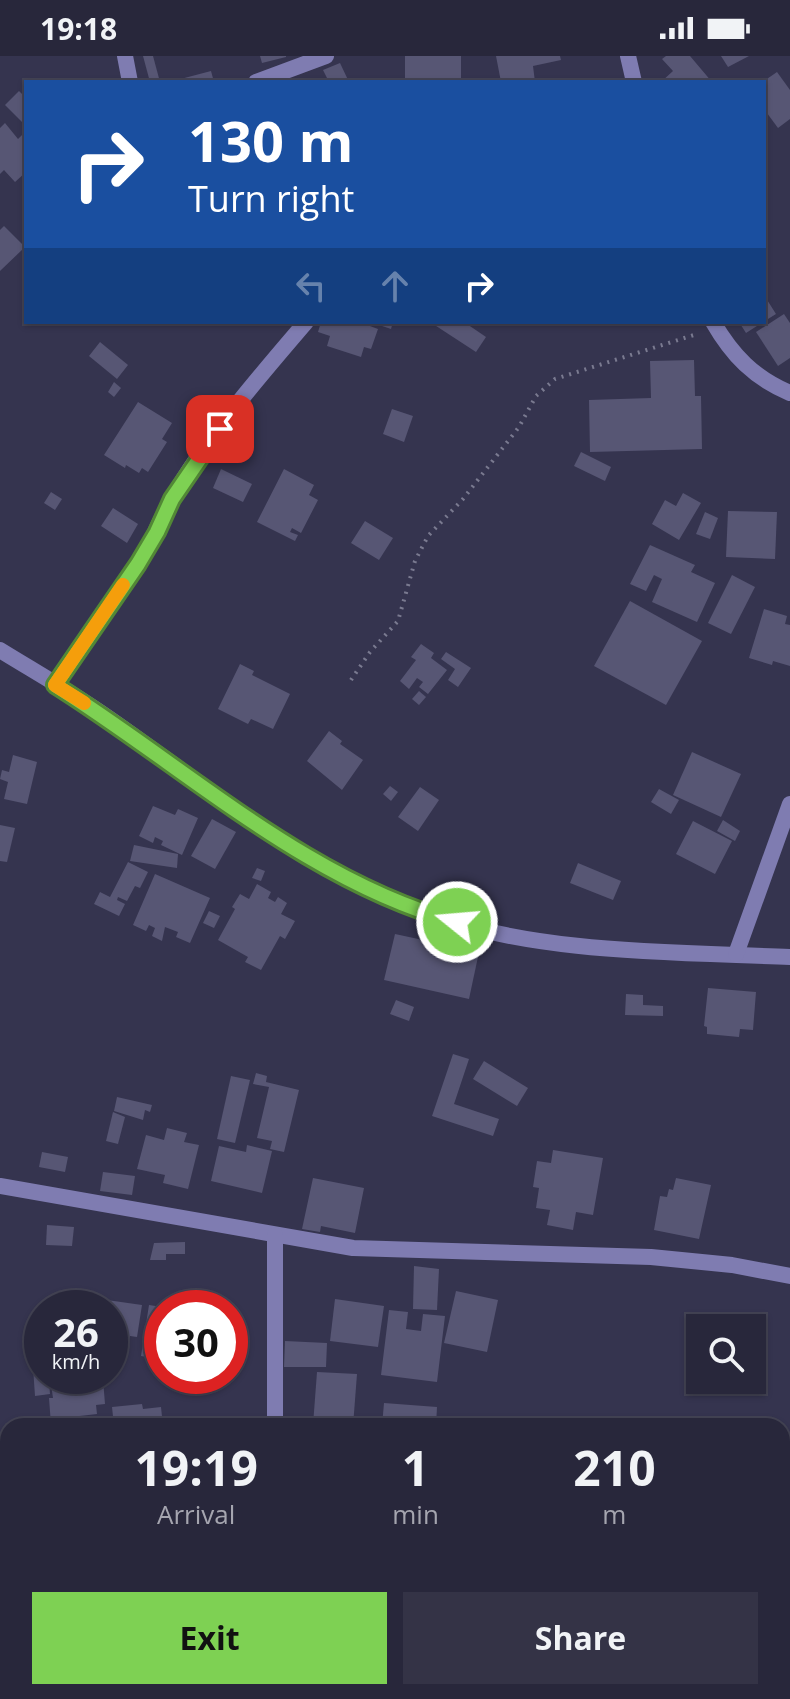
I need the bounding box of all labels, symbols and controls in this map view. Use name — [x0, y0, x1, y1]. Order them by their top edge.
text: 19:18 — [40, 8, 117, 49]
text: 130 m — [188, 102, 354, 178]
icon: right — [56, 112, 160, 216]
text: Turn right — [188, 174, 354, 223]
icon: left — [289, 264, 333, 308]
icon: ahead — [373, 264, 417, 308]
icon: right — [457, 264, 501, 308]
pin — [186, 395, 254, 463]
icon: arrive — [198, 407, 242, 451]
position arrow — [415, 880, 499, 964]
speed limit sign: 30 — [144, 1290, 248, 1394]
text: 26 — [53, 1304, 99, 1359]
map controls — [686, 1314, 766, 1394]
button: search — [686, 1314, 766, 1394]
text: km/h — [52, 1348, 100, 1375]
text: 19:19 — [134, 1435, 258, 1500]
text: 1 — [402, 1435, 429, 1500]
text: 210 — [573, 1435, 656, 1500]
text: Arrival — [157, 1496, 235, 1532]
text: min — [392, 1496, 439, 1532]
text: m — [602, 1496, 626, 1532]
button: Exit — [32, 1592, 387, 1684]
button: Share — [403, 1592, 758, 1684]

